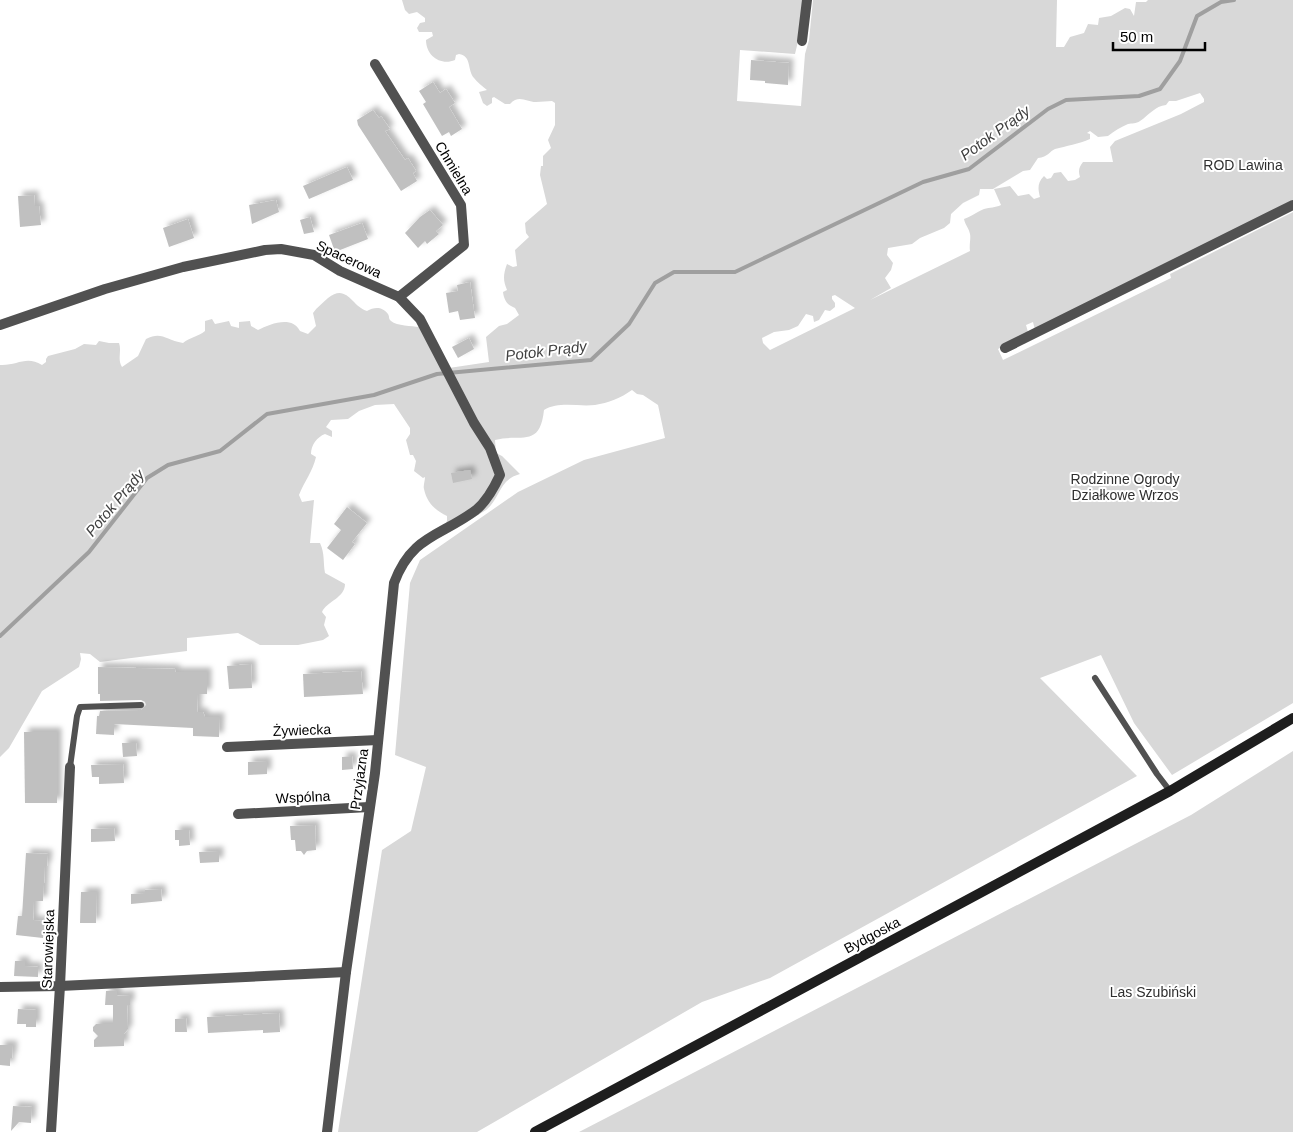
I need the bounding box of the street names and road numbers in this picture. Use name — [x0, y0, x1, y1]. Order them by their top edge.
street label: Chmielna — [432, 139, 476, 198]
street label: Spacerowa — [314, 237, 384, 281]
street label: Żywiecka — [273, 720, 332, 739]
street label: Przyjazna — [347, 747, 371, 811]
street label: Wspólna — [275, 788, 331, 806]
street label: Starowiejska — [39, 909, 57, 989]
street label: Bydgoska — [841, 913, 903, 956]

